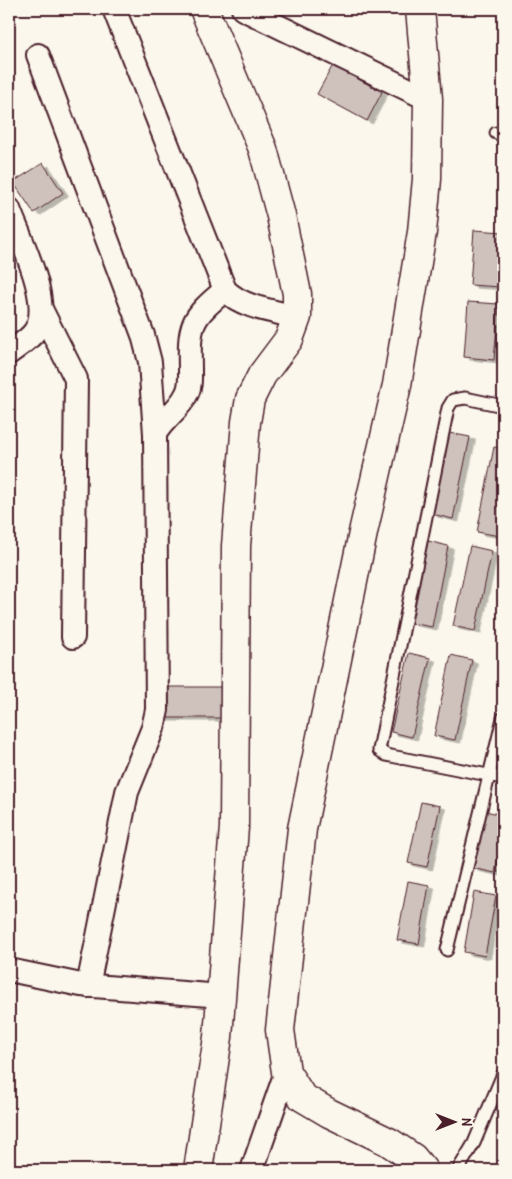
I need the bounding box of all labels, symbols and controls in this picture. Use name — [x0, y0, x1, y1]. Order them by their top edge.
north arrow — [430, 1096, 480, 1146]
text: N — [458, 1118, 477, 1126]

